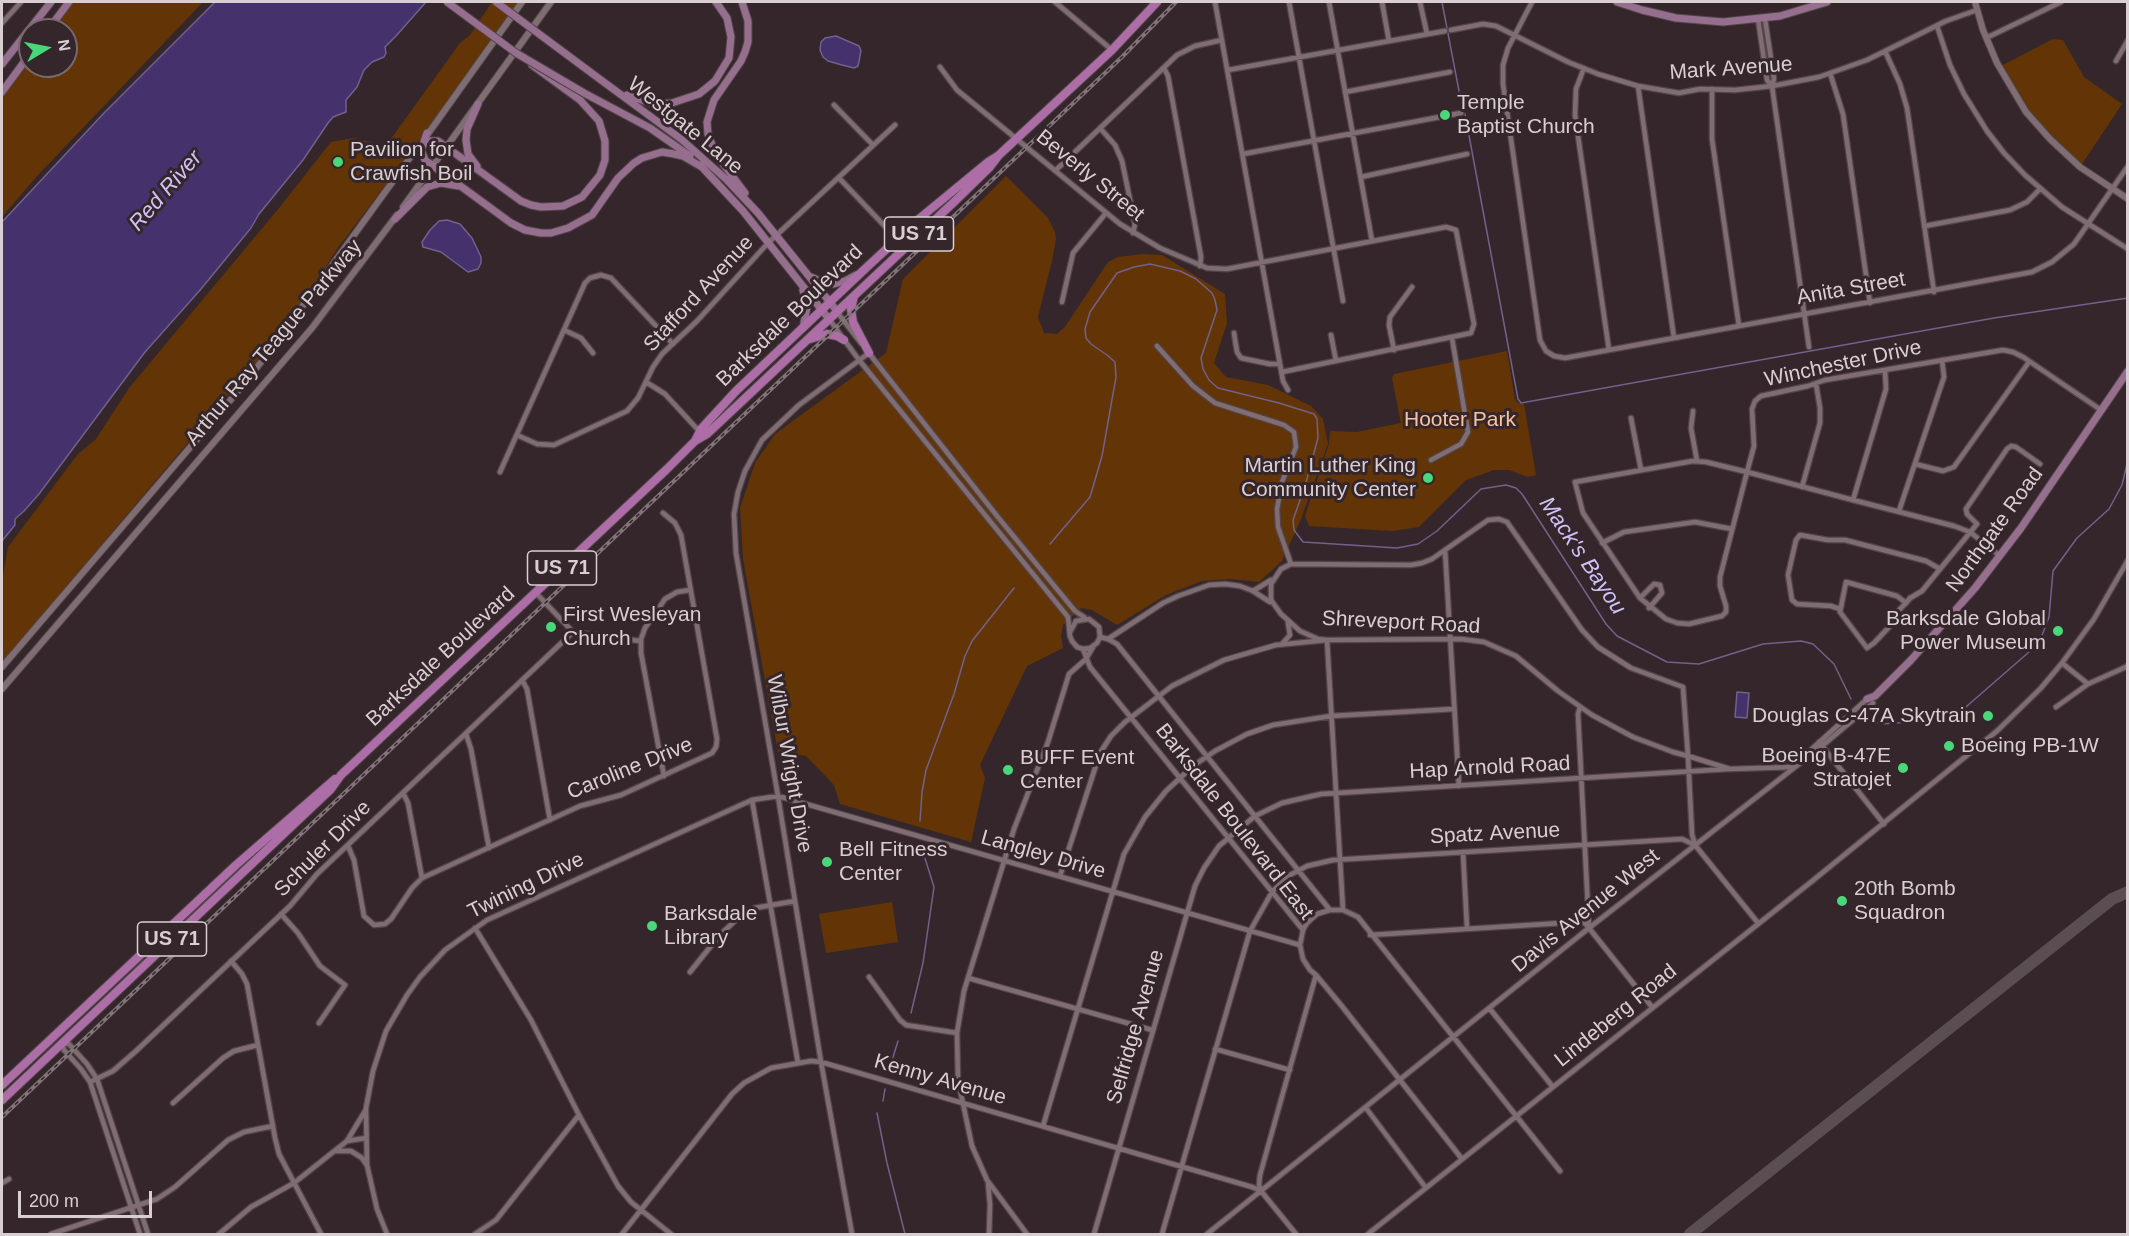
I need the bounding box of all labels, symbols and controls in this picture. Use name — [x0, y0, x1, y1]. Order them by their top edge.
north arrow — [18, 18, 78, 78]
text: N — [55, 38, 74, 52]
street label: Mark Avenue — [1669, 52, 1793, 86]
street label: Westgate Lane — [622, 72, 748, 180]
place label: Temple Baptist Church — [1457, 90, 1595, 140]
marker: Temple Baptist Church — [1438, 108, 1452, 122]
street label: Beverly Street — [1031, 125, 1149, 227]
place label: Pavilion for Crawfish Boil — [350, 137, 473, 187]
water label: Red River — [124, 145, 208, 237]
marker: Pavilion for Crawfish Boil — [331, 155, 345, 169]
road number: US 71 — [884, 217, 954, 251]
street label: Stafford Avenue — [639, 231, 759, 357]
street label: Arthur Ray Teague Parkway — [180, 235, 368, 451]
street label: Barksdale Boulevard — [712, 240, 868, 392]
street label: Anita Street — [1795, 267, 1907, 311]
street label: Winchester Drive — [1762, 335, 1924, 393]
park label: Hooter Park — [1404, 407, 1516, 433]
place label: Martin Luther King Community Center — [1241, 453, 1416, 503]
street label: Northgate Road — [1941, 463, 2049, 597]
marker: Martin Luther King Community Center — [1421, 471, 1435, 485]
water label: Mack's Bayou — [1533, 492, 1631, 620]
road number: US 71 — [528, 551, 596, 585]
street label: Barksdale Boulevard — [362, 582, 520, 732]
place label: First Wesleyan Church — [563, 602, 701, 652]
street label: Shreveport Road — [1321, 606, 1481, 640]
place label: Barksdale Global Power Museum — [1886, 606, 2046, 656]
marker: First Wesleyan Church — [544, 620, 558, 634]
marker: Barksdale Global Power Museum — [2051, 624, 2065, 638]
street label: Wilbur Wright Drive — [761, 673, 817, 855]
place label: Douglas C-47A Skytrain — [1752, 703, 1976, 729]
marker: Douglas C-47A Skytrain — [1981, 709, 1995, 723]
street label: Barksdale Boulevard East — [1150, 719, 1318, 925]
street label: Caroline Drive — [564, 732, 696, 806]
place label: Boeing PB-1W — [1961, 733, 2099, 759]
marker: Boeing PB-1W — [1942, 739, 1956, 753]
place label: Boeing B-47E Stratojet — [1761, 743, 1891, 793]
place label: BUFF Event Center — [1020, 745, 1134, 795]
street label: Hap Arnold Road — [1409, 751, 1571, 785]
marker: Boeing B-47E Stratojet — [1896, 761, 1910, 775]
marker: BUFF Event Center — [1001, 763, 1015, 777]
street label: Schuler Drive — [270, 796, 376, 902]
street label: Spatz Avenue — [1429, 818, 1561, 850]
street label: Langley Drive — [978, 825, 1108, 885]
place label: Bell Fitness Center — [839, 837, 948, 887]
street label: Davis Avenue West — [1507, 844, 1665, 978]
street label: Twining Drive — [464, 847, 588, 925]
marker: Bell Fitness Center — [820, 855, 834, 869]
place label: 20th Bomb Squadron — [1854, 876, 1956, 926]
marker: 20th Bomb Squadron — [1835, 894, 1849, 908]
place label: Barksdale Library — [664, 901, 757, 951]
marker: Barksdale Library — [645, 919, 659, 933]
road number: US 71 — [138, 922, 207, 956]
street label: Selfridge Avenue — [1102, 947, 1170, 1107]
street label: Lindeberg Road — [1550, 959, 1682, 1073]
street label: Kenny Avenue — [871, 1049, 1009, 1111]
scale bar — [21, 1179, 154, 1217]
text: 200 m — [29, 1191, 79, 1211]

